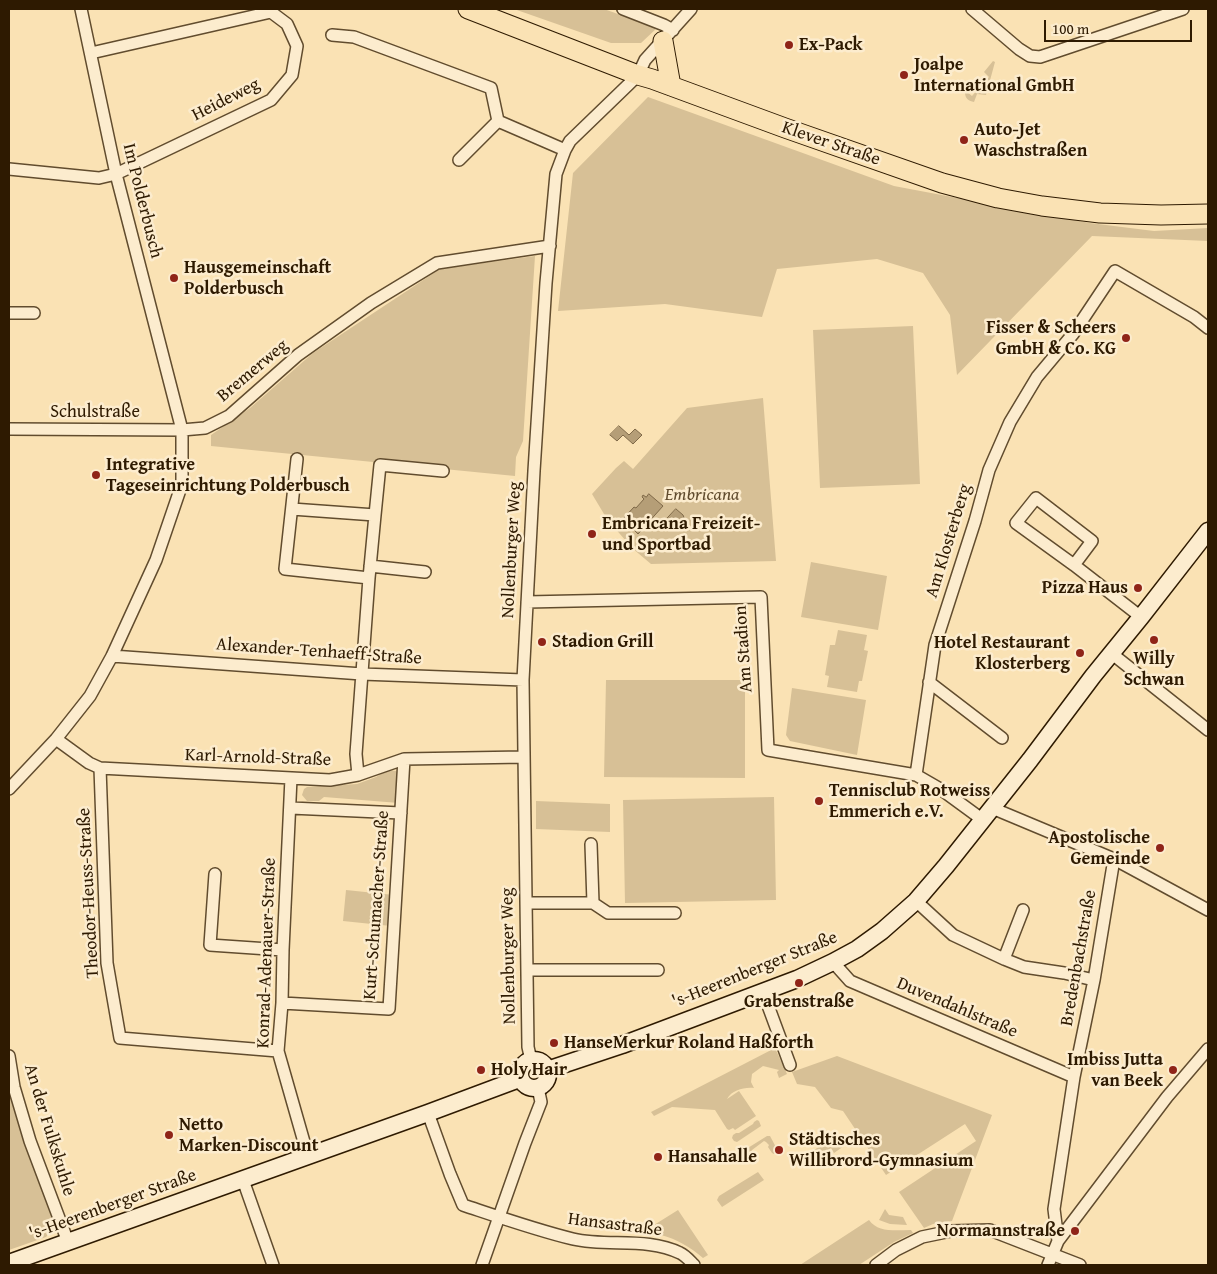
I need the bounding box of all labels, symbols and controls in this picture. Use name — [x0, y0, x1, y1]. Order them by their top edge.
scale bar — [1047, 10, 1194, 42]
text: 100 m — [1052, 18, 1089, 39]
place label: Ex-Pack — [799, 34, 863, 56]
marker: Ex-Pack — [783, 39, 795, 51]
place label: Joalpe International GmbH — [914, 54, 1075, 96]
marker: Joalpe International GmbH — [898, 69, 910, 81]
street label: Heideweg — [188, 74, 264, 126]
street label: Klever Straße — [779, 117, 883, 171]
place label: Auto-Jet Waschstraßen — [974, 119, 1087, 162]
marker: Auto-Jet Waschstraßen — [958, 134, 970, 146]
street label: Im Polderbusch — [117, 141, 167, 261]
place label: Hausgemeinschaft Polderbusch — [184, 257, 331, 300]
marker: Hausgemeinschaft Polderbusch — [168, 272, 180, 284]
place label: Fisser & Scheers GmbH & Co. KG — [986, 317, 1116, 359]
marker: Fisser & Scheers GmbH & Co. KG — [1120, 332, 1132, 344]
street label: Bremerweg — [213, 335, 293, 407]
street label: Schulstraße — [50, 401, 140, 423]
place label: Integrative Tageseinrichtung Polderbusch — [106, 454, 350, 496]
marker: Integrative Tageseinrichtung Polderbusch — [90, 469, 102, 481]
street label: Nollenburger Weg — [498, 481, 526, 619]
street label: Am Klosterberg — [921, 481, 977, 601]
park label: Embricana — [665, 484, 739, 506]
place label: Embricana Freizeit- und Sportbad — [602, 513, 760, 556]
marker: Embricana Freizeit- und Sportbad — [586, 528, 598, 540]
place label: Pizza Haus — [1042, 577, 1128, 599]
marker: Pizza Haus — [1132, 582, 1144, 594]
street label: Am Stadion — [730, 605, 758, 693]
place label: Stadion Grill — [552, 631, 654, 653]
place label: Hotel Restaurant Klosterberg — [934, 632, 1070, 674]
street label: Alexander-Tenhaeff-Straße — [215, 634, 423, 670]
marker: Willy Schwan — [1148, 634, 1160, 646]
marker: Stadion Grill — [536, 636, 548, 648]
marker: Hotel Restaurant Klosterberg — [1074, 647, 1086, 659]
place label: Willy Schwan — [1124, 648, 1184, 691]
street label: Karl-Arnold-Straße — [185, 745, 331, 771]
place label: Tennisclub Rotweiss Emmerich e.V. — [829, 780, 990, 822]
marker: Tennisclub Rotweiss Emmerich e.V. — [813, 795, 825, 807]
street label: Theodor-Heuss-Straße — [74, 807, 104, 979]
street label: Kurt-Schumacher-Straße — [360, 810, 394, 1000]
place label: Apostolische Gemeinde — [1048, 827, 1150, 870]
marker: Apostolische Gemeinde — [1154, 842, 1166, 854]
street label: Konrad-Adenauer-Straße — [253, 857, 281, 1049]
street label: Nollenburger Weg — [497, 887, 521, 1025]
street label: Bredenbachstraße — [1056, 888, 1102, 1028]
street label: 's-Heerenberger Straße — [669, 927, 841, 1013]
street label: Duvendahlstraße — [893, 973, 1021, 1043]
marker: Grabenstraße — [793, 977, 805, 989]
place label: Grabenstraße — [744, 991, 854, 1013]
place label: HanseMerkur Roland Haßforth — [564, 1032, 814, 1054]
marker: HanseMerkur Roland Haßforth — [548, 1037, 560, 1049]
place label: Imbiss Jutta van Beek — [1067, 1049, 1163, 1092]
place label: Holy Hair — [491, 1059, 567, 1081]
street label: An der Fulkskuhle — [19, 1061, 79, 1199]
marker: Holy Hair — [475, 1064, 487, 1076]
marker: Imbiss Jutta van Beek — [1167, 1064, 1179, 1076]
place label: Netto Marken-Discount — [179, 1114, 319, 1156]
marker: Netto Marken-Discount — [163, 1129, 175, 1141]
place label: Städtisches Willibrord-Gymnasium — [789, 1129, 973, 1172]
marker: Städtisches Willibrord-Gymnasium — [773, 1144, 785, 1156]
place label: Hansahalle — [668, 1146, 757, 1168]
marker: Hansahalle — [652, 1151, 664, 1163]
street label: 's-Heerenberger Straße — [26, 1165, 200, 1245]
street label: Hansastraße — [567, 1209, 663, 1241]
place label: Normannstraße — [937, 1220, 1065, 1242]
marker: Normannstraße — [1069, 1225, 1081, 1237]

